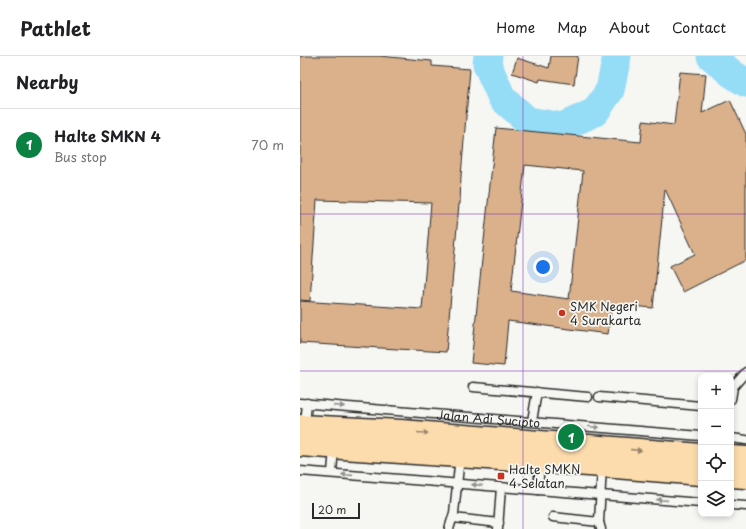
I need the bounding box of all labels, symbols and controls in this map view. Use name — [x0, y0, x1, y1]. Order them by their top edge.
text: Pathlet — [20, 14, 91, 42]
text: Home — [496, 17, 535, 38]
text: Map — [557, 17, 587, 38]
text: About — [609, 17, 650, 38]
text: Contact — [672, 17, 726, 38]
text: Nearby — [16, 69, 78, 95]
text: Halte SMKN 4 — [54, 124, 161, 147]
text: 1 — [26, 135, 32, 154]
text: 70 m — [251, 135, 284, 154]
text: Bus stop — [54, 147, 107, 166]
your location — [533, 257, 553, 277]
place label: SMK Negeri 4 Surakarta — [570, 297, 641, 329]
marker: SMK Negeri 4 Surakarta — [557, 308, 567, 318]
map controls — [698, 373, 734, 517]
button: + — [698, 373, 734, 409]
one-way arrow — [333, 402, 345, 409]
street label: Jalan Adi Sucipto — [436, 405, 541, 432]
button: − — [698, 409, 734, 445]
pin: 1 — [558, 422, 584, 452]
one-way arrow — [588, 423, 600, 430]
one-way arrow — [417, 429, 429, 436]
button: locate — [698, 445, 734, 481]
one-way arrow — [630, 446, 642, 453]
place label: Halte SMKN 4 Selatan — [509, 460, 580, 492]
one-way arrow — [341, 471, 353, 478]
marker: Halte SMKN 4 Selatan — [496, 471, 506, 481]
one-way arrow — [471, 481, 483, 488]
button: layers — [698, 481, 734, 517]
one-way arrow — [656, 496, 668, 503]
scale bar — [312, 501, 360, 520]
text: 20 m — [318, 501, 346, 518]

